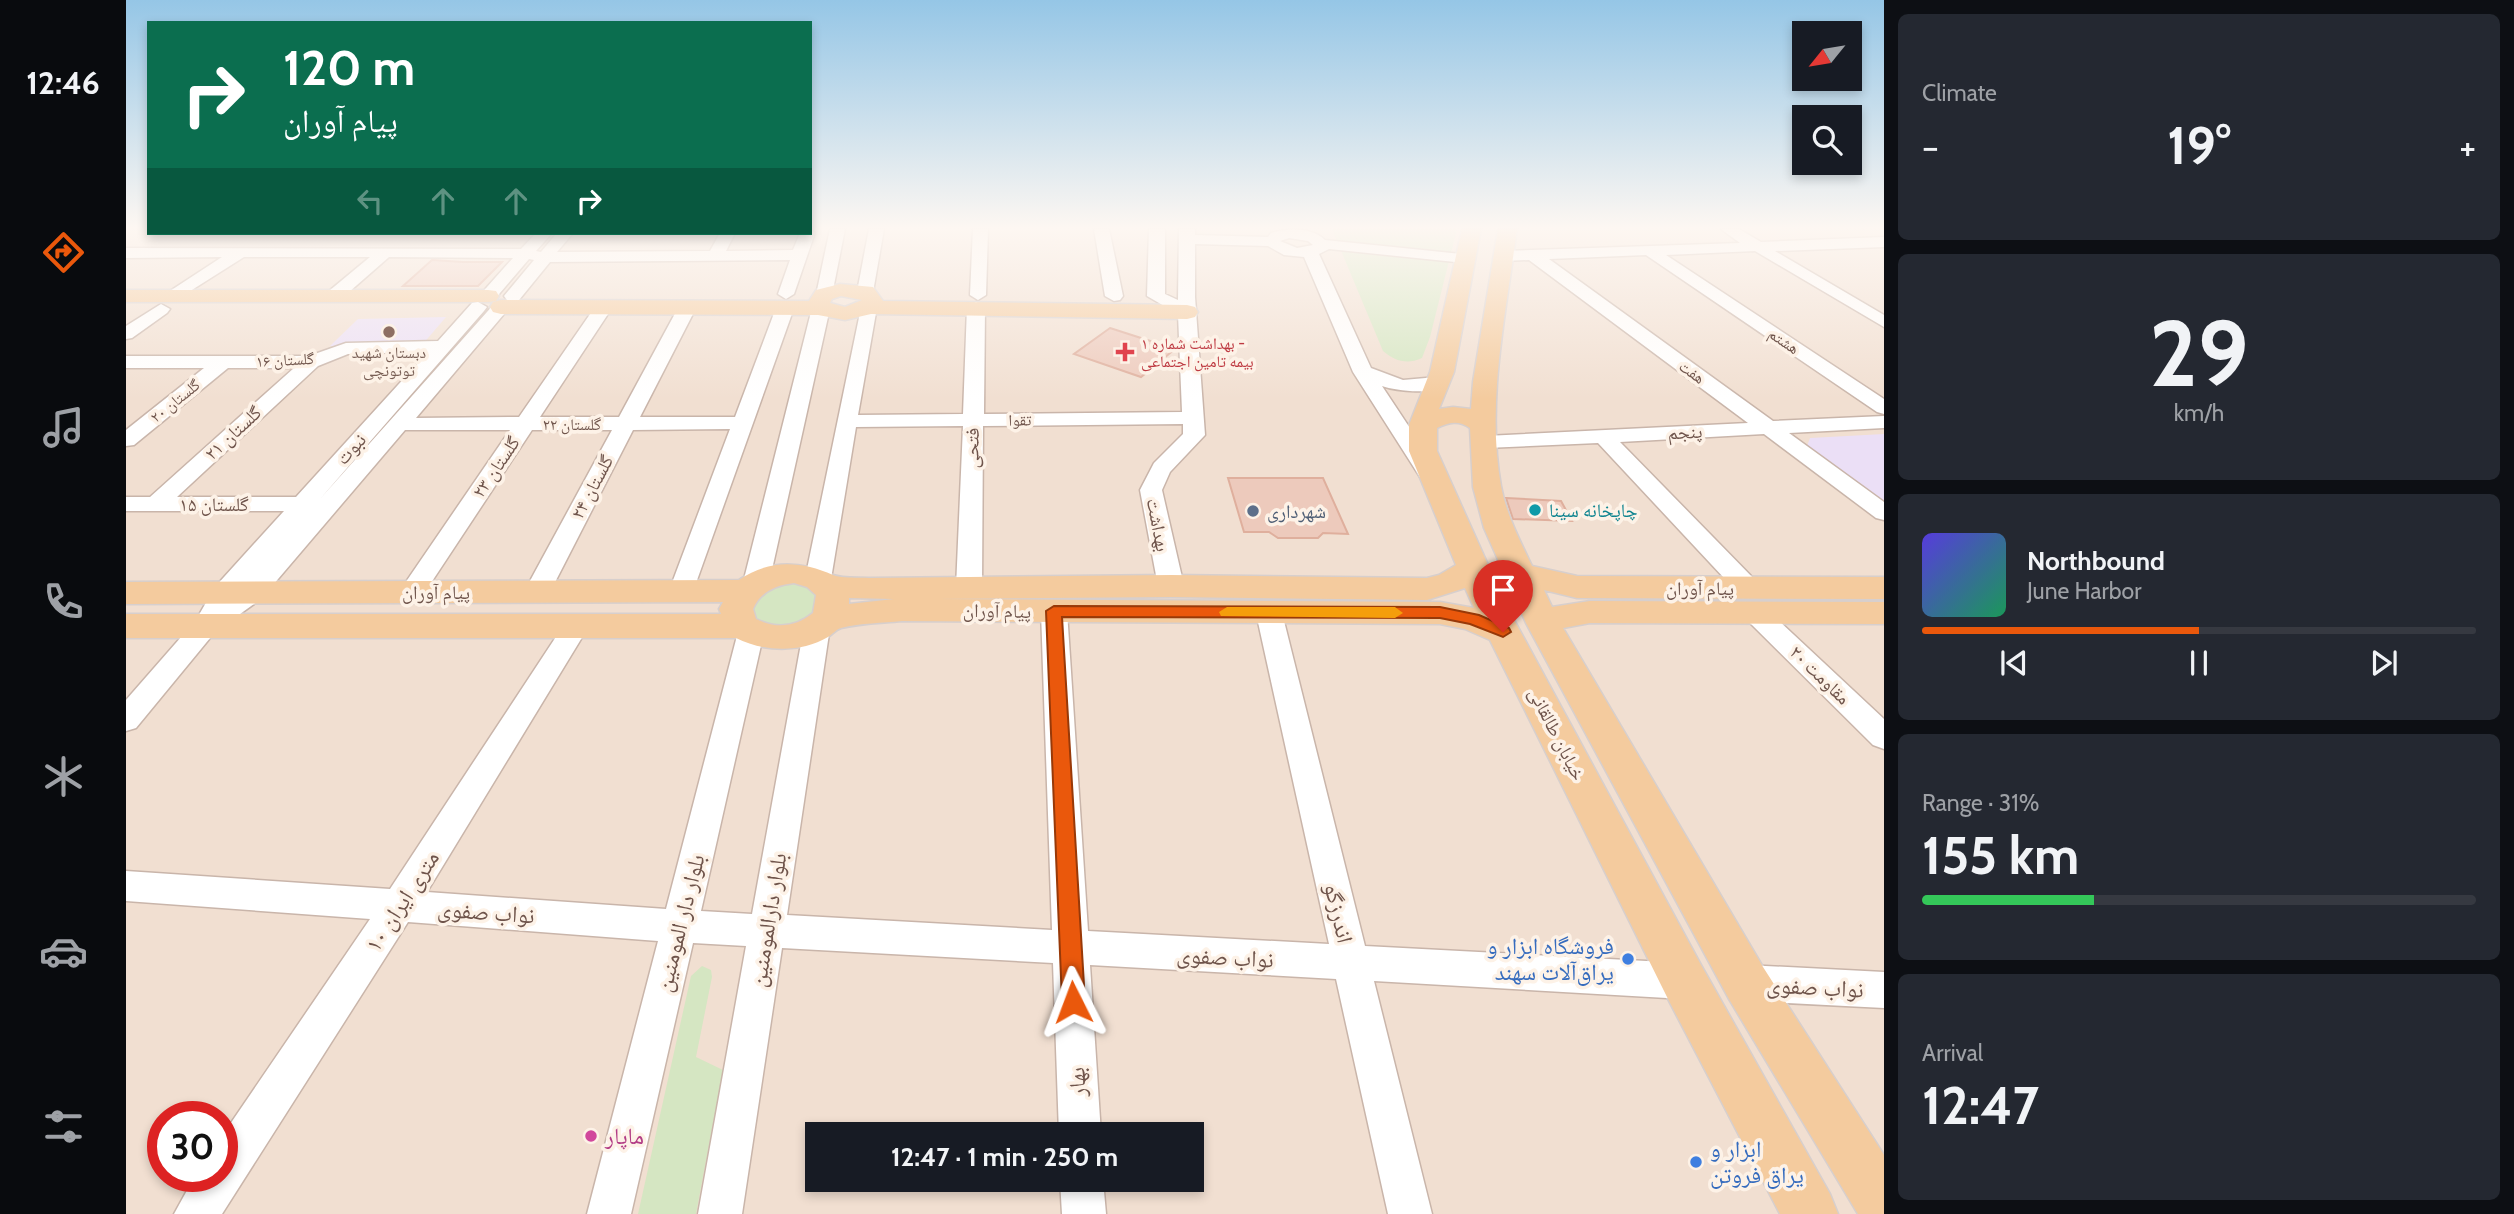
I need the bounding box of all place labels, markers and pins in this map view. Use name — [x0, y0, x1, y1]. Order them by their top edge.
marker: دبستان شهید توتونچی — [381, 324, 397, 340]
place label: بهداشت شماره ۱ - بیمه تامین اجتماعی — [1141, 334, 1254, 372]
marker: بهداشت شماره ۱ - بیمه تامین اجتماعی — [1115, 342, 1135, 362]
place label: دبستان شهید توتونچی — [352, 343, 426, 381]
place label: چاپخانه سینا — [1549, 499, 1638, 522]
place label: شهرداری — [1267, 500, 1326, 523]
marker: چاپخانه سینا — [1527, 502, 1543, 518]
marker: شهرداری — [1245, 503, 1261, 519]
pin — [1473, 560, 1533, 632]
place label: فروشگاه ابزار و یراق‌آلات‌ سهند — [1487, 932, 1614, 986]
marker: فروشگاه ابزار و یراق‌آلات‌ سهند — [1620, 951, 1636, 967]
place label: ماپار — [604, 1122, 644, 1150]
marker: ماپار — [583, 1128, 599, 1144]
place label: ابزار و یراق فروتن — [1710, 1135, 1804, 1189]
marker: ابزار و یراق فروتن — [1688, 1154, 1704, 1170]

